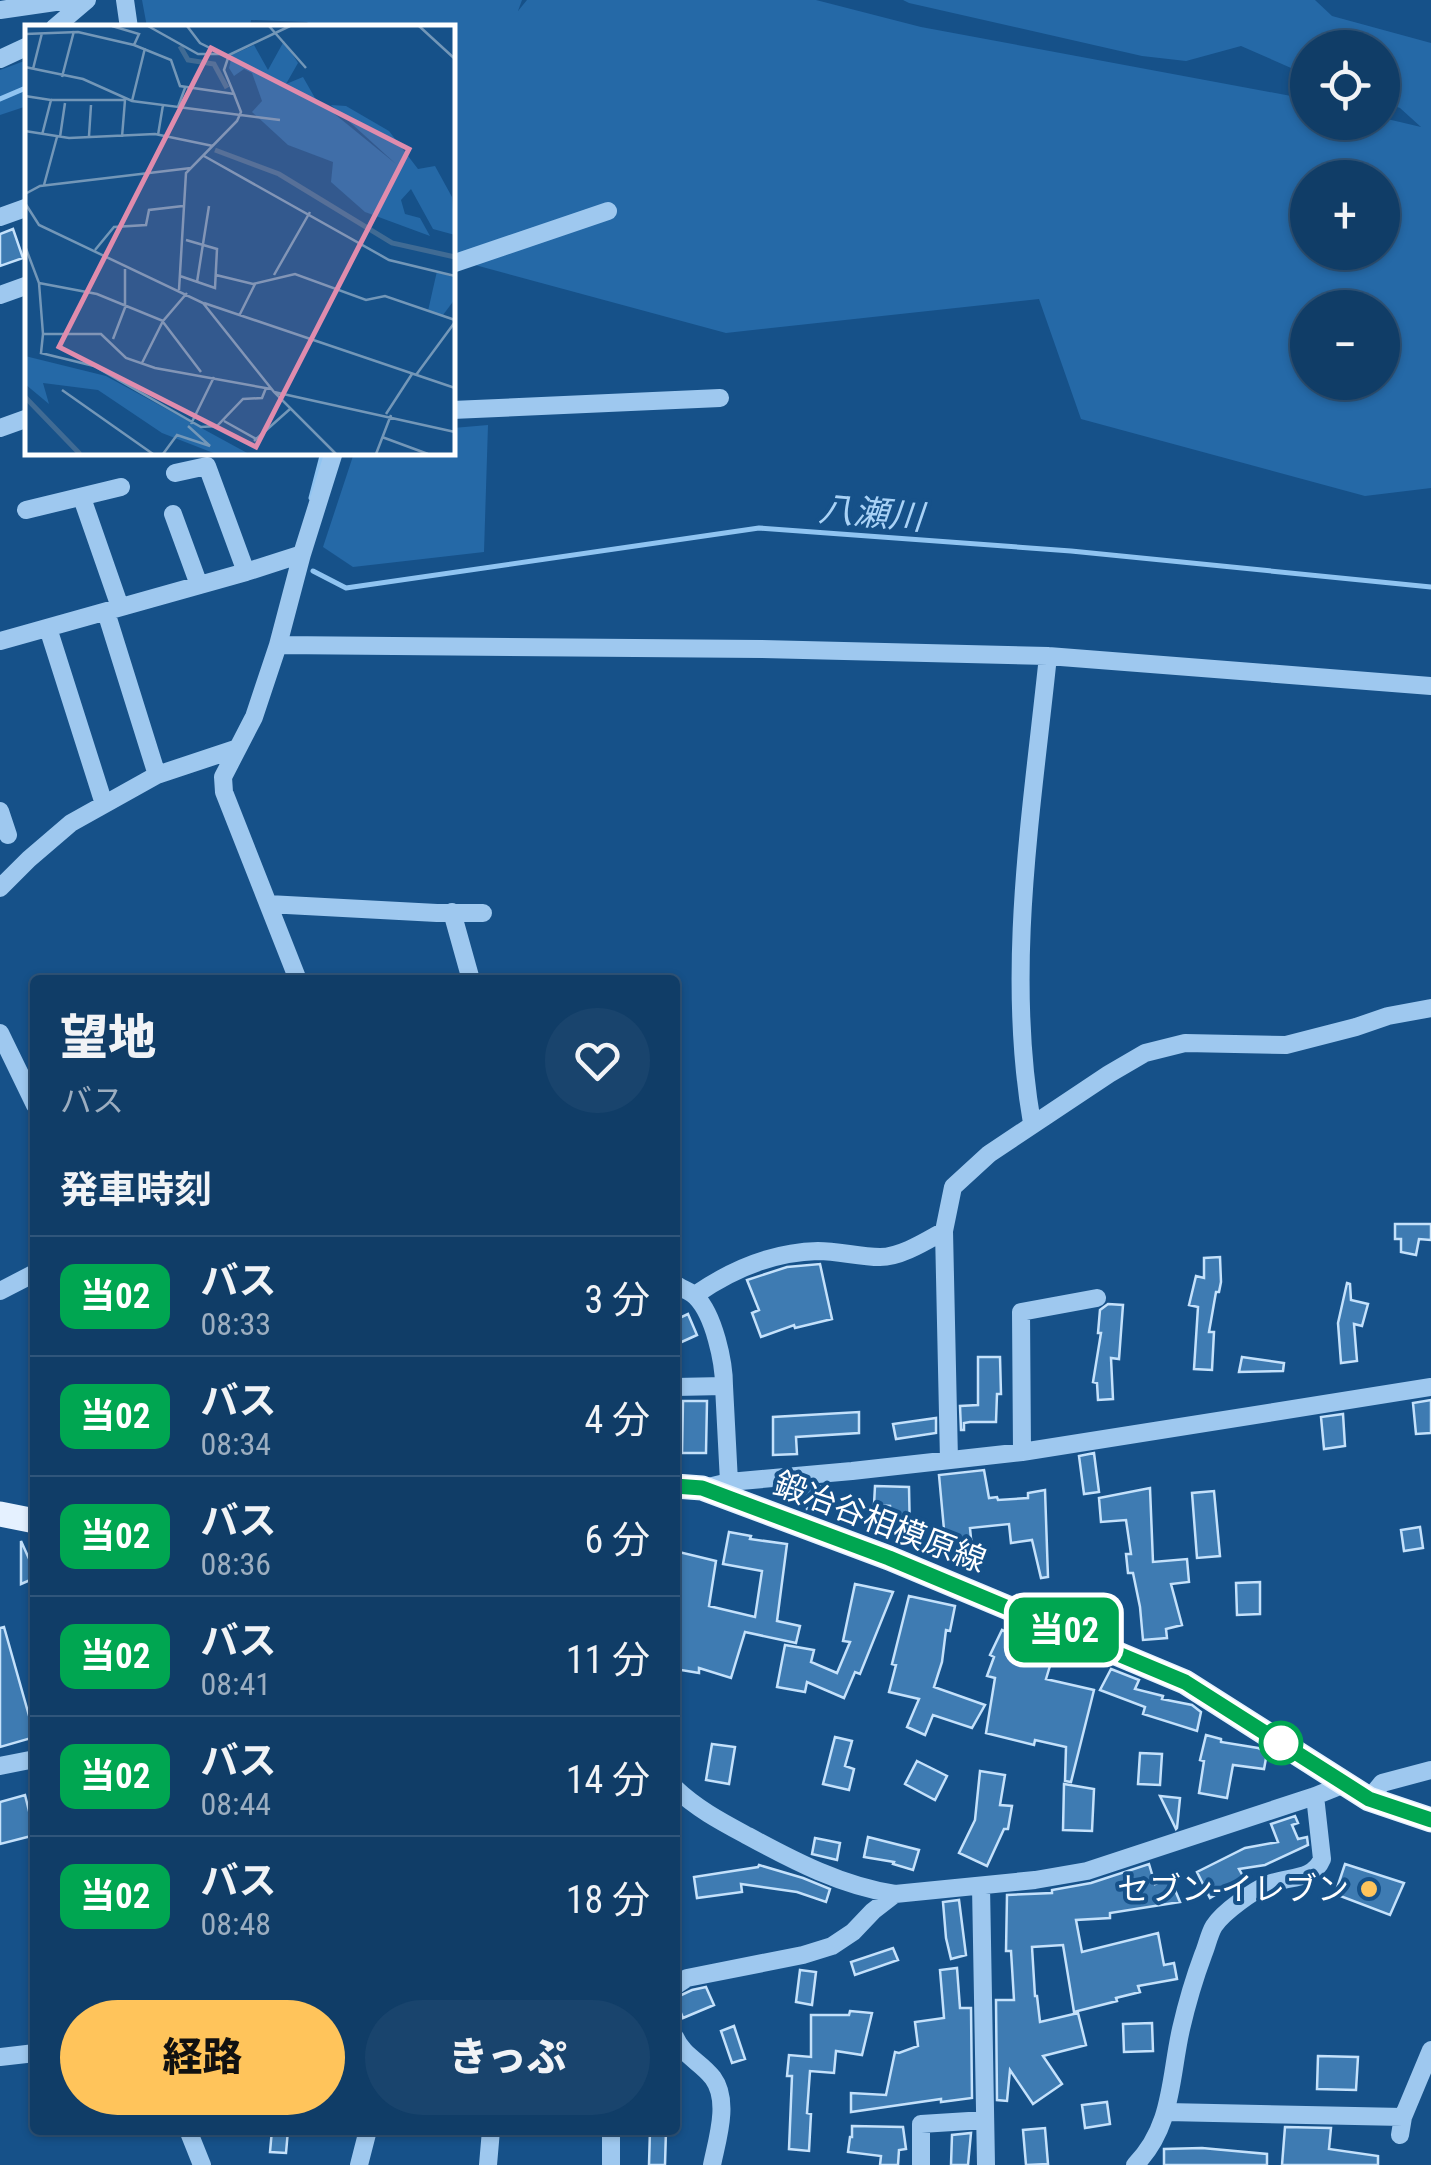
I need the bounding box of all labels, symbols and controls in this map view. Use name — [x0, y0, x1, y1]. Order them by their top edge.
inset map — [25, 25, 455, 455]
map controls — [1290, 30, 1400, 400]
button: locate — [1290, 30, 1400, 140]
button: + — [1290, 160, 1400, 270]
button: − — [1290, 290, 1400, 400]
water label: 八瀬川 — [817, 488, 929, 539]
button: heart — [545, 1008, 650, 1113]
text: 望地 — [60, 1009, 156, 1066]
text: バス — [60, 1082, 124, 1120]
text: 発車時刻 — [60, 1168, 212, 1212]
text: バス — [200, 1259, 276, 1303]
text: 当02 — [80, 1276, 150, 1317]
text: 3 分 — [585, 1278, 650, 1322]
text: 08:33 — [200, 1305, 271, 1343]
text: バス — [200, 1379, 276, 1423]
text: 当02 — [80, 1396, 150, 1437]
text: 4 分 — [585, 1398, 650, 1442]
text: 08:34 — [200, 1425, 271, 1463]
street label: 鍛冶谷相模原線 — [769, 1464, 991, 1580]
text: バス — [200, 1499, 276, 1543]
text: 当02 — [80, 1516, 150, 1557]
text: 6 分 — [585, 1518, 650, 1562]
text: 08:36 — [200, 1545, 271, 1583]
line badge: 当02 — [1006, 1598, 1122, 1662]
text: 当02 — [1029, 1610, 1099, 1651]
text: バス — [200, 1619, 276, 1663]
text: 当02 — [80, 1636, 150, 1677]
text: 11 分 — [566, 1638, 650, 1682]
text: 08:41 — [200, 1665, 271, 1703]
unlabelled marker — [1260, 1722, 1302, 1764]
text: バス — [200, 1739, 276, 1783]
text: 当02 — [80, 1756, 150, 1797]
text: 14 分 — [566, 1758, 650, 1802]
text: 08:44 — [200, 1785, 271, 1823]
text: バス — [200, 1859, 276, 1903]
place label: セブン-イレブン — [1117, 1870, 1349, 1908]
text: 当02 — [80, 1876, 150, 1917]
text: 18 分 — [566, 1878, 650, 1922]
marker: セブン-イレブン — [1358, 1878, 1380, 1900]
text: 08:48 — [200, 1905, 271, 1943]
button: 経路 — [60, 2000, 345, 2115]
button: きっぷ — [365, 2000, 650, 2115]

